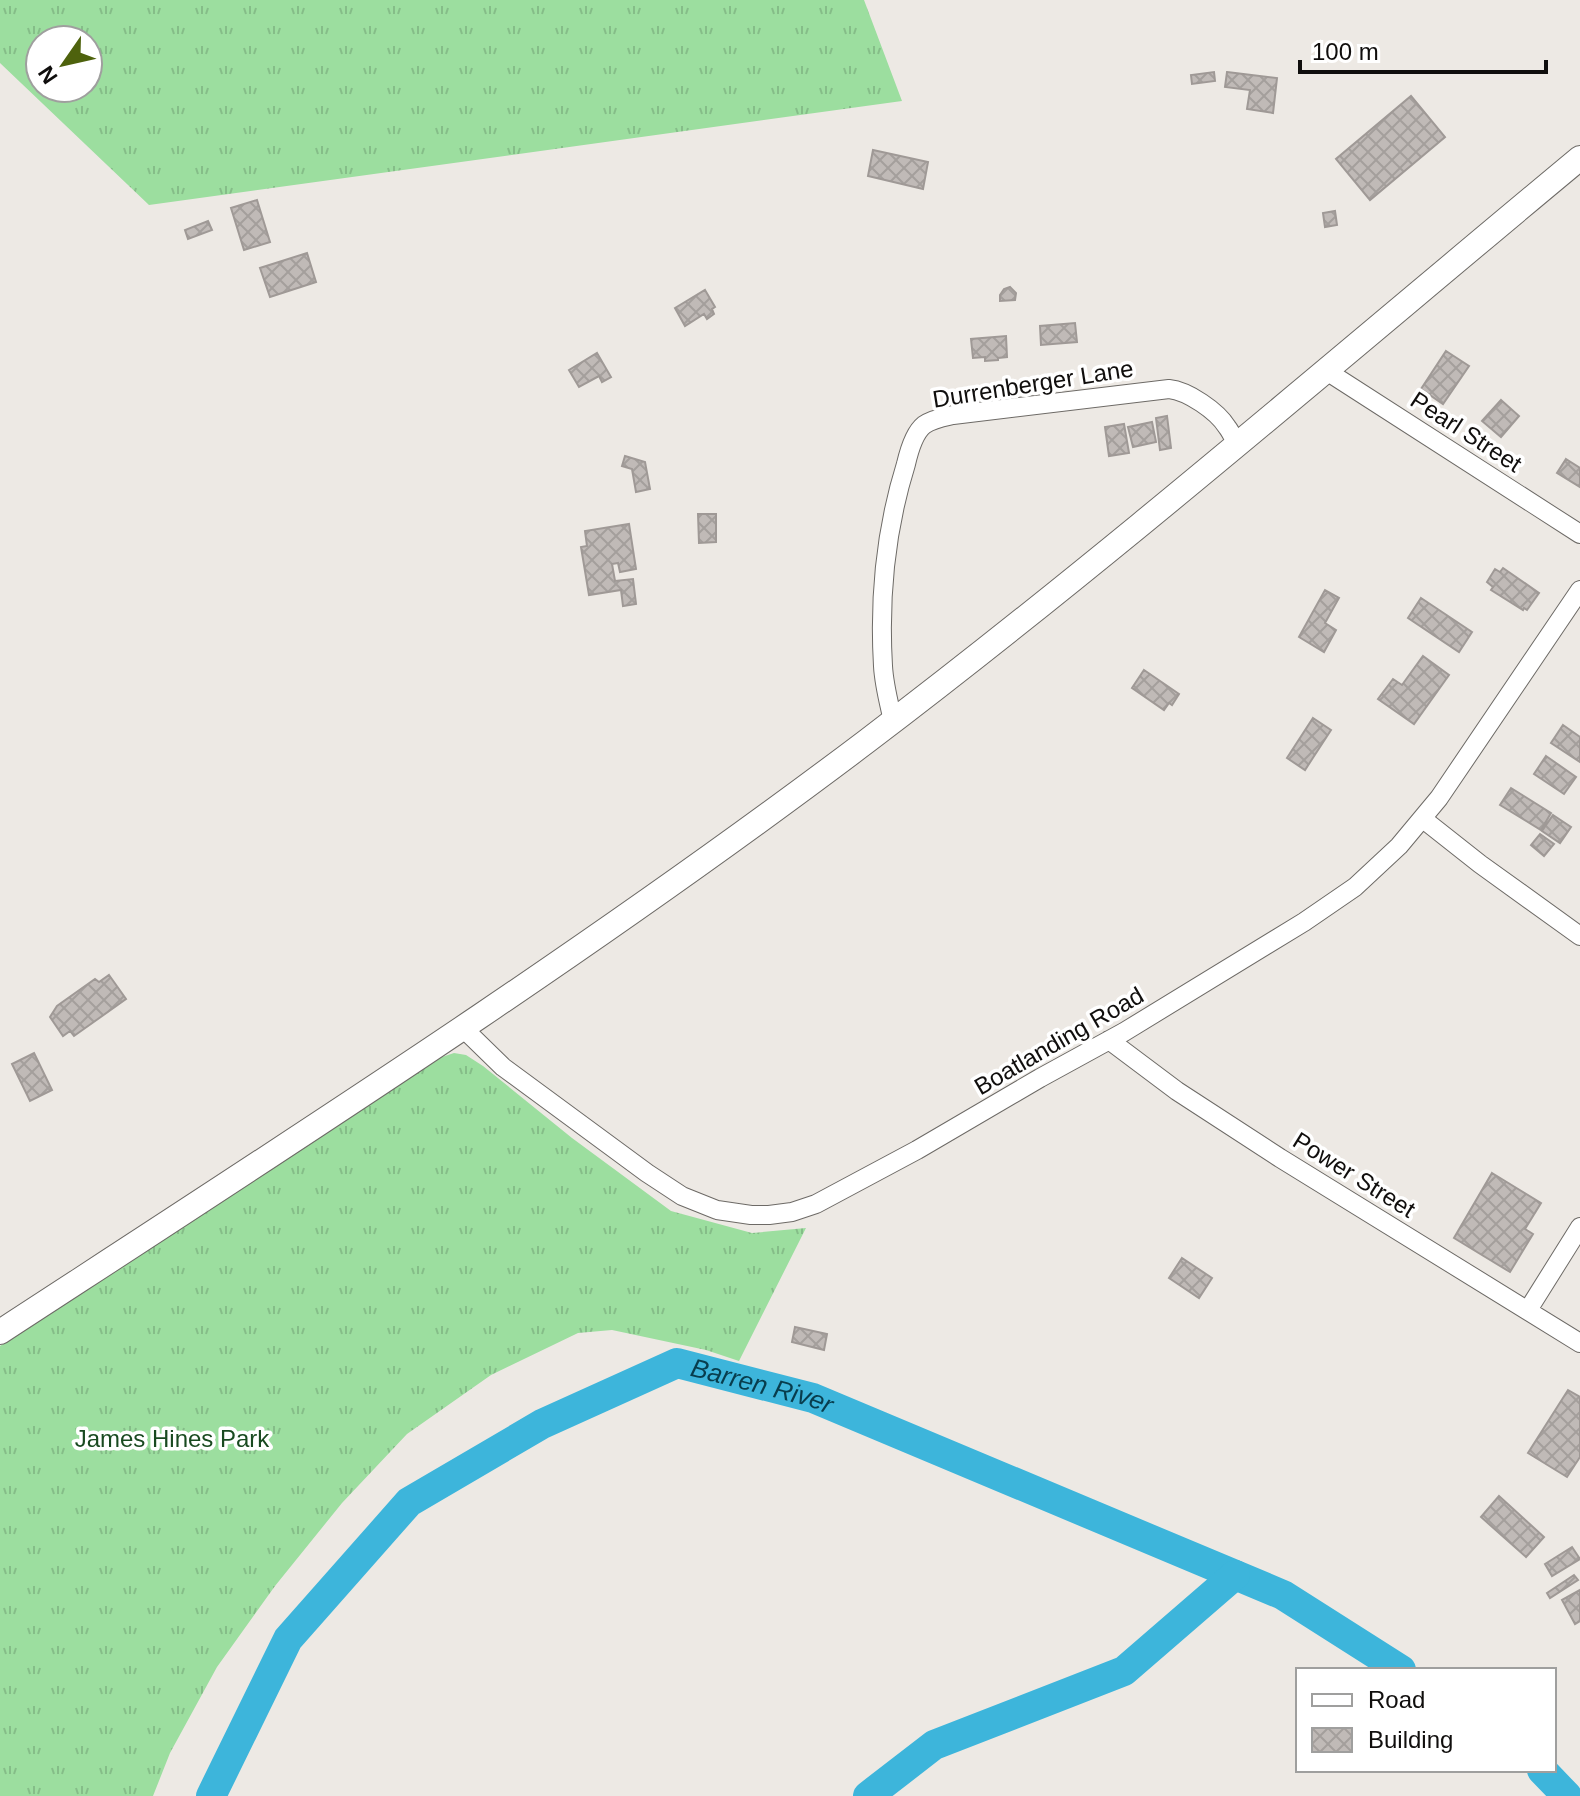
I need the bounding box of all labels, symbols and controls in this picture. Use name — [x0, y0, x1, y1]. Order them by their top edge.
north arrow — [24, 24, 104, 104]
scale bar — [1300, 24, 1546, 74]
text: 100 m — [1312, 38, 1379, 65]
text: N — [33, 61, 63, 88]
street label: Durrenberger Lane — [931, 354, 1135, 413]
street label: Pearl Street — [1406, 386, 1527, 478]
street label: Boatlanding Road — [969, 981, 1148, 1100]
street label: Power Street — [1288, 1126, 1421, 1223]
water label: Barren River — [688, 1352, 839, 1420]
park label: James Hines Park — [75, 1425, 270, 1452]
legend — [1296, 1668, 1556, 1772]
text: Road — [1368, 1686, 1425, 1713]
text: Building — [1368, 1726, 1453, 1753]

